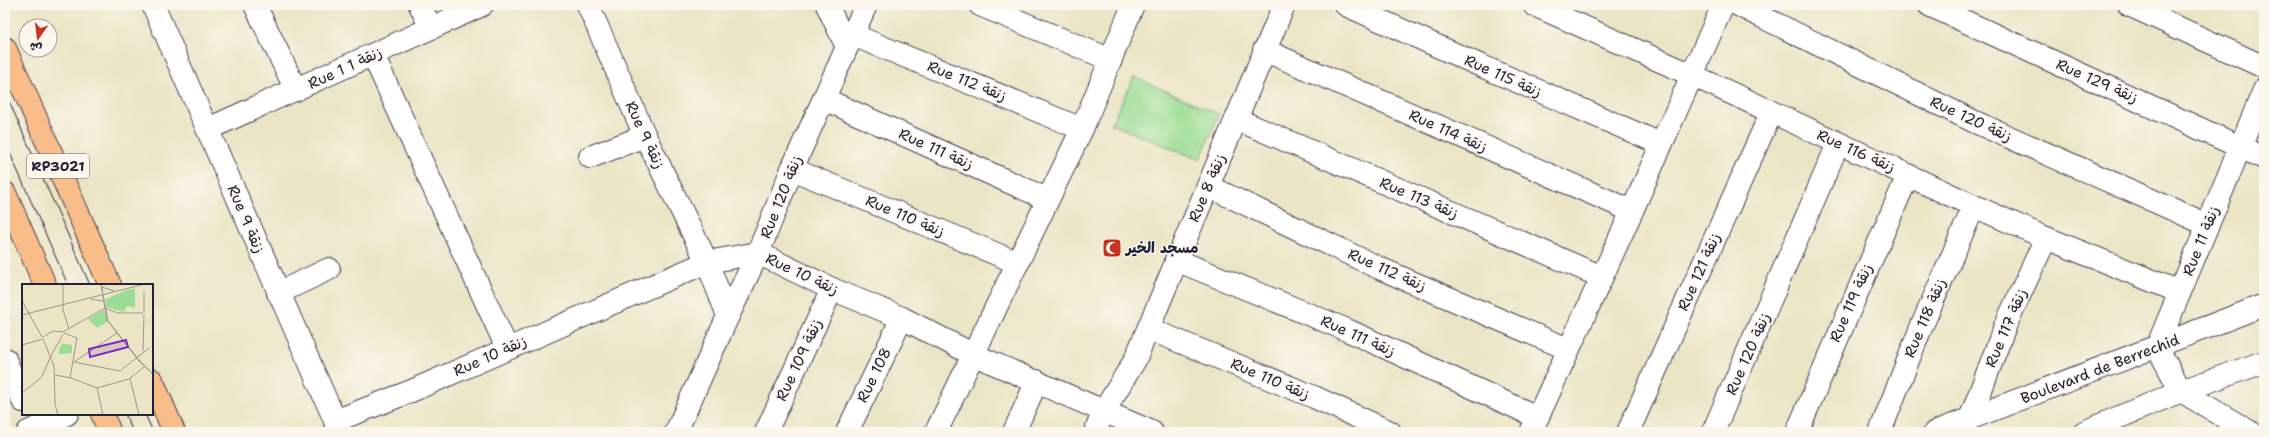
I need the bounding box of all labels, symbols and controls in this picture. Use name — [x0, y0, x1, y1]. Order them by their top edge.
north arrow — [18, 18, 58, 58]
text: ش — [28, 38, 43, 56]
street label: Rue 1 زنقة 1 — [305, 42, 385, 94]
street label: Rue 115 زنقة — [1461, 50, 1545, 102]
street label: Rue 129 زنقة — [2053, 54, 2141, 108]
street label: Rue 112 زنقة — [924, 56, 1010, 106]
street label: Rue 120 زنقة — [1927, 91, 2015, 147]
street label: Rue 9 زنقة — [621, 98, 669, 172]
street label: Rue 114 زنقة — [1406, 105, 1490, 157]
street label: Rue 111 زنقة — [896, 124, 976, 174]
street label: Rue 116 زنقة — [1814, 125, 1898, 177]
street label: Rue 8 زنقة — [1184, 151, 1230, 225]
street label: Rue 120 زنقة — [755, 153, 807, 241]
road number: RP3021 — [27, 154, 89, 178]
street label: Rue 113 زنقة — [1377, 172, 1461, 224]
street label: Rue 9 زنقة — [223, 182, 269, 256]
street label: Rue 110 زنقة — [862, 190, 948, 242]
street label: Rue 11 زنقة — [2178, 203, 2224, 279]
street label: Rue 121 زنقة — [1673, 230, 1725, 314]
mosque icon: مسجد الخير — [1101, 237, 1123, 259]
place label: مسجد الخير — [1124, 238, 1199, 258]
street label: Rue 112 زنقة — [1345, 244, 1429, 296]
street label: Rue 10 زنقة — [762, 248, 842, 300]
street label: Rue 119 زنقة — [1825, 261, 1877, 345]
street label: Rue 118 زنقة — [1899, 275, 1951, 361]
inset map — [22, 284, 153, 415]
street label: Rue 117 زنقة — [1980, 286, 2032, 370]
street label: Rue 120 زنقة — [1721, 310, 1775, 398]
street label: Rue 111 زنقة — [1318, 311, 1398, 361]
street label: Rue 109 زنقة — [771, 316, 827, 404]
street label: Boulevard de Berrechid — [2018, 329, 2183, 409]
street label: Rue 10 زنقة — [450, 331, 530, 381]
street label: Rue 108 — [852, 344, 896, 406]
street label: Rue 110 زنقة — [1227, 353, 1313, 405]

